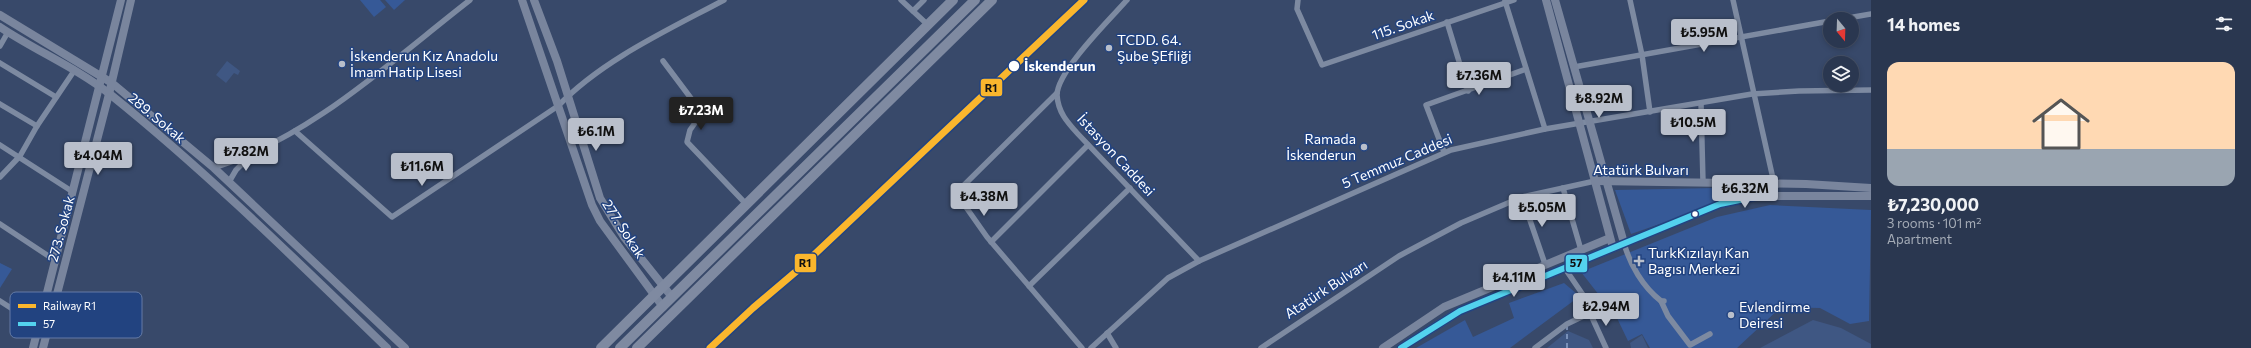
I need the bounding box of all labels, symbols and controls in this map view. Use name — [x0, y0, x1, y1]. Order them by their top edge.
street label: 115. Sokak — [1369, 6, 1437, 43]
north arrow — [1823, 12, 1859, 48]
map controls — [1823, 12, 1859, 92]
icon: filters — [2213, 13, 2235, 35]
text: 14 homes — [1887, 14, 1960, 35]
pin: ₺5.95M — [1671, 19, 1737, 53]
text: ₺5.95M — [1680, 24, 1728, 40]
place label: TCDD. 64. Şube ŞEfliği — [1117, 31, 1192, 64]
marker: TCDD. 64. Şube ŞEfliği — [1104, 43, 1114, 53]
place label: İskenderun Kız Anadolu İmam Hatip Lisesi — [350, 47, 498, 80]
button: layers — [1823, 56, 1859, 92]
place label: İskenderun — [1024, 57, 1096, 74]
marker: İskenderun Kız Anadolu İmam Hatip Lisesi — [337, 59, 347, 69]
marker: İskenderun — [1007, 59, 1021, 73]
pin: ₺7.36M — [1446, 62, 1512, 96]
text: ₺7.36M — [1456, 67, 1502, 83]
line badge: R1 — [980, 78, 1003, 97]
text: R1 — [985, 81, 997, 94]
pin: ₺8.92M — [1566, 85, 1632, 119]
icon: home — [2025, 88, 2097, 160]
street label: 289. Sokak — [125, 89, 190, 147]
text: ₺8.92M — [1575, 90, 1623, 106]
pin: ₺7.23M — [668, 97, 734, 131]
text: ₺7.23M — [678, 102, 724, 118]
pin: ₺10.5M — [1660, 109, 1726, 143]
street label: İstasyon Caddesi — [1074, 110, 1159, 199]
text: ₺10.5M — [1670, 114, 1716, 130]
pin: ₺6.1M — [568, 118, 624, 152]
text: ₺6.1M — [577, 123, 615, 139]
place label: Ramada İskenderun — [1286, 130, 1356, 163]
street label: 5 Temmuz Caddesi — [1339, 130, 1455, 191]
pin: ₺7.82M — [213, 138, 279, 172]
pin: ₺4.04M — [65, 142, 131, 176]
marker: Ramada İskenderun — [1359, 142, 1369, 152]
text: ₺7.82M — [223, 143, 269, 159]
text: ₺4.04M — [73, 147, 123, 163]
pin: ₺11.6M — [389, 153, 455, 187]
text: ₺11.6M — [400, 158, 444, 174]
street label: Atatürk Bulvarı — [1593, 161, 1689, 178]
pin: ₺6.32M — [1712, 175, 1778, 209]
text: ₺6.32M — [1721, 180, 1769, 196]
pin: ₺4.38M — [951, 183, 1017, 217]
text: ₺4.38M — [960, 188, 1008, 204]
street label: 273. Sokak — [44, 193, 78, 264]
pin: ₺5.05M — [1509, 194, 1575, 228]
text: ₺7,230,000 — [1887, 194, 1979, 215]
street label: 277. Sokak — [599, 196, 650, 262]
text: ₺5.05M — [1518, 199, 1566, 215]
unlabelled marker — [1690, 209, 1700, 219]
text: 3 rooms · 101 m² — [1887, 215, 1981, 231]
text: Apartment — [1887, 231, 1952, 247]
place label: TurkKızılayı Kan Bagısı Merkezi — [1648, 244, 1749, 277]
line badge: R1 — [794, 253, 817, 273]
line badge: 57 — [1565, 254, 1588, 273]
street label: Atatürk Bulvarı — [1281, 255, 1370, 322]
marker: TurkKızılayı Kan Bagısı Merkezi — [1633, 255, 1645, 267]
text: R1 — [799, 256, 811, 269]
text: 57 — [1570, 256, 1582, 269]
pin: ₺4.11M — [1481, 264, 1547, 298]
text: ₺4.11M — [1492, 269, 1536, 285]
legend — [10, 292, 142, 338]
pin: ₺2.94M — [1573, 293, 1639, 327]
text: ₺2.94M — [1582, 298, 1630, 314]
place label: Evlendirme Deiresi — [1739, 298, 1810, 331]
text: Railway R1 — [43, 299, 96, 312]
marker: Evlendirme Deiresi — [1726, 310, 1736, 320]
text: 57 — [43, 317, 55, 330]

